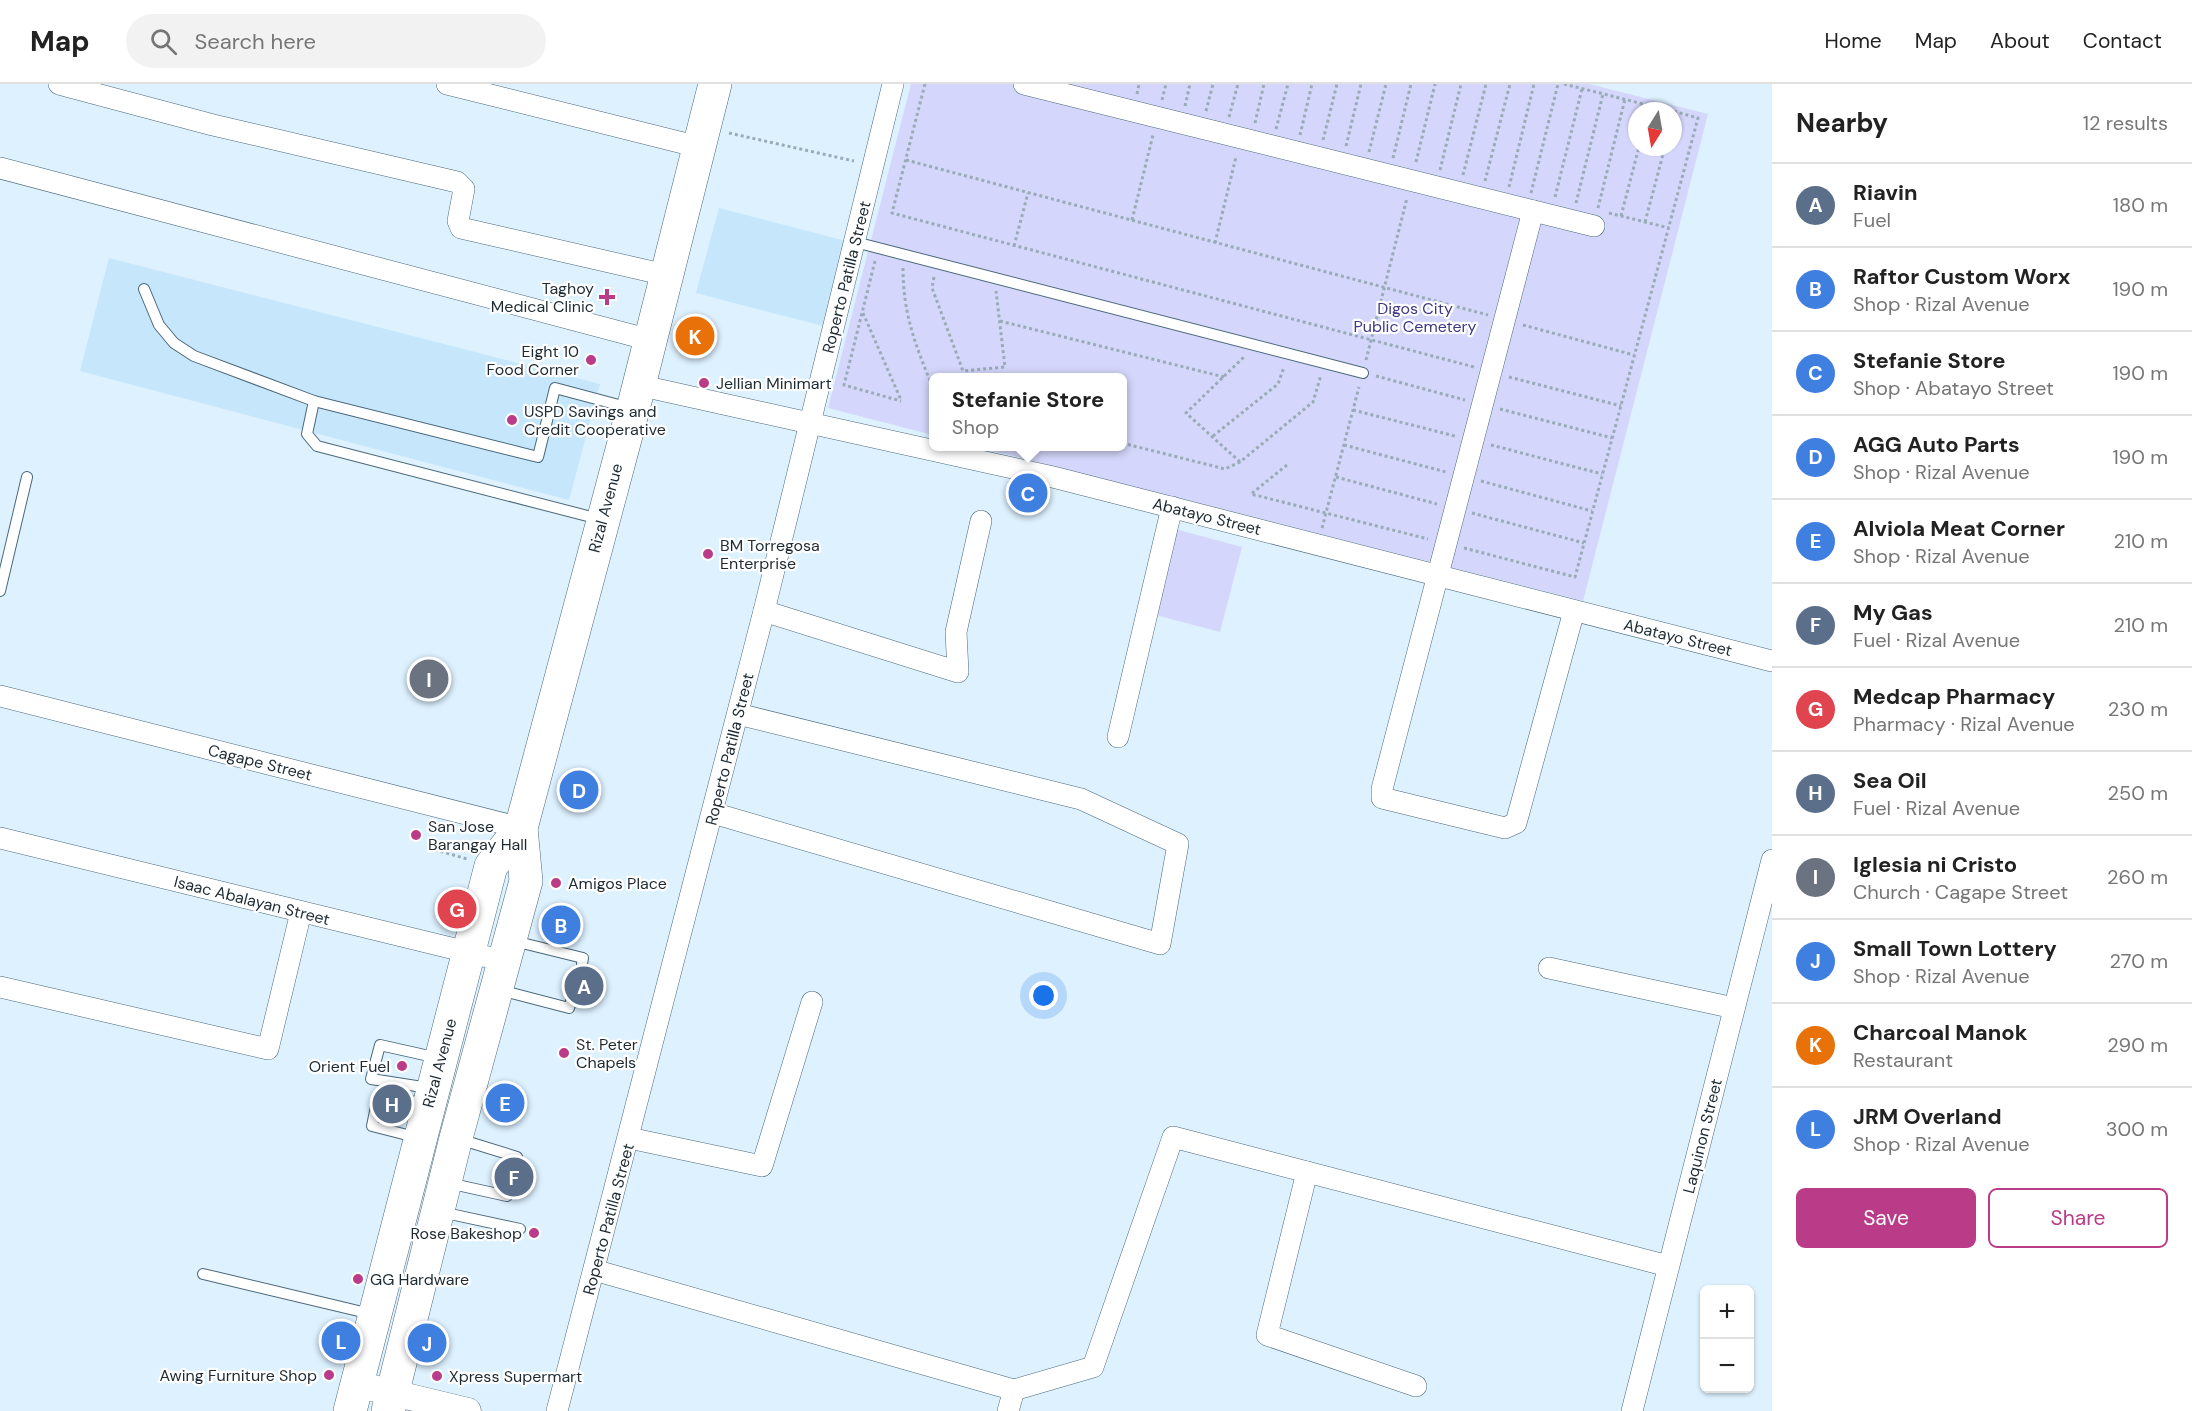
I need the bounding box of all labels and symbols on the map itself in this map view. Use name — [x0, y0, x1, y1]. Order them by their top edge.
north arrow — [1628, 102, 1682, 156]
street label: Roperto Patilla Street — [817, 199, 876, 355]
place label: Taghoy Medical Clinic — [491, 278, 594, 317]
marker: Taghoy Medical Clinic — [598, 288, 616, 306]
park label: Digos City Public Cemetery — [1354, 298, 1477, 337]
pin: K — [676, 314, 714, 358]
place label: Eight 10 Food Corner — [486, 341, 579, 380]
marker: Eight 10 Food Corner — [584, 353, 598, 367]
place label: Jellian Minimart — [716, 373, 832, 394]
marker: Jellian Minimart — [697, 376, 711, 390]
place label: USPD Savings and Credit Cooperative — [524, 401, 666, 440]
marker: USPD Savings and Credit Cooperative — [505, 413, 519, 427]
street label: Rizal Avenue — [583, 461, 627, 555]
pin: C — [1008, 470, 1048, 516]
street label: Abatayo Street — [1150, 493, 1263, 540]
place label: BM Torregosa Enterprise — [720, 535, 820, 574]
marker: BM Torregosa Enterprise — [701, 547, 715, 561]
street label: Abatayo Street — [1621, 614, 1734, 661]
pin: I — [410, 656, 448, 702]
street label: Roperto Patilla Street — [700, 671, 759, 827]
street label: Cagape Street — [206, 739, 314, 786]
pin: D — [560, 768, 598, 812]
place label: San Jose Barangay Hall — [428, 816, 527, 855]
marker: San Jose Barangay Hall — [409, 828, 423, 842]
street label: Isaac Abalayan Street — [172, 871, 332, 930]
place label: Amigos Place — [568, 873, 667, 894]
marker: Amigos Place — [549, 876, 563, 890]
pin: G — [438, 886, 476, 932]
pin: B — [542, 902, 580, 948]
pin: A — [564, 964, 604, 1008]
your location — [1029, 981, 1058, 1010]
street label: Rizal Avenue — [417, 1016, 461, 1110]
place label: St. Peter Chapels — [576, 1034, 638, 1073]
marker: St. Peter Chapels — [557, 1046, 571, 1060]
place label: Orient Fuel — [309, 1056, 390, 1077]
marker: Orient Fuel — [395, 1059, 409, 1073]
street label: Laquinon Street — [1678, 1077, 1727, 1196]
pin: E — [486, 1080, 524, 1126]
pin: H — [372, 1082, 412, 1126]
street label: Roperto Patilla Street — [578, 1141, 639, 1297]
pin: F — [494, 1154, 534, 1200]
place label: Rose Bakeshop — [410, 1223, 522, 1244]
marker: Rose Bakeshop — [527, 1226, 541, 1240]
place label: GG Hardware — [370, 1269, 469, 1290]
marker: GG Hardware — [351, 1272, 365, 1286]
pin: L — [322, 1318, 360, 1364]
pin: J — [408, 1320, 446, 1366]
place label: Awing Furniture Shop — [160, 1365, 317, 1386]
place label: Xpress Supermart — [449, 1366, 582, 1387]
marker: Awing Furniture Shop — [322, 1368, 336, 1382]
marker: Xpress Supermart — [430, 1369, 444, 1383]

